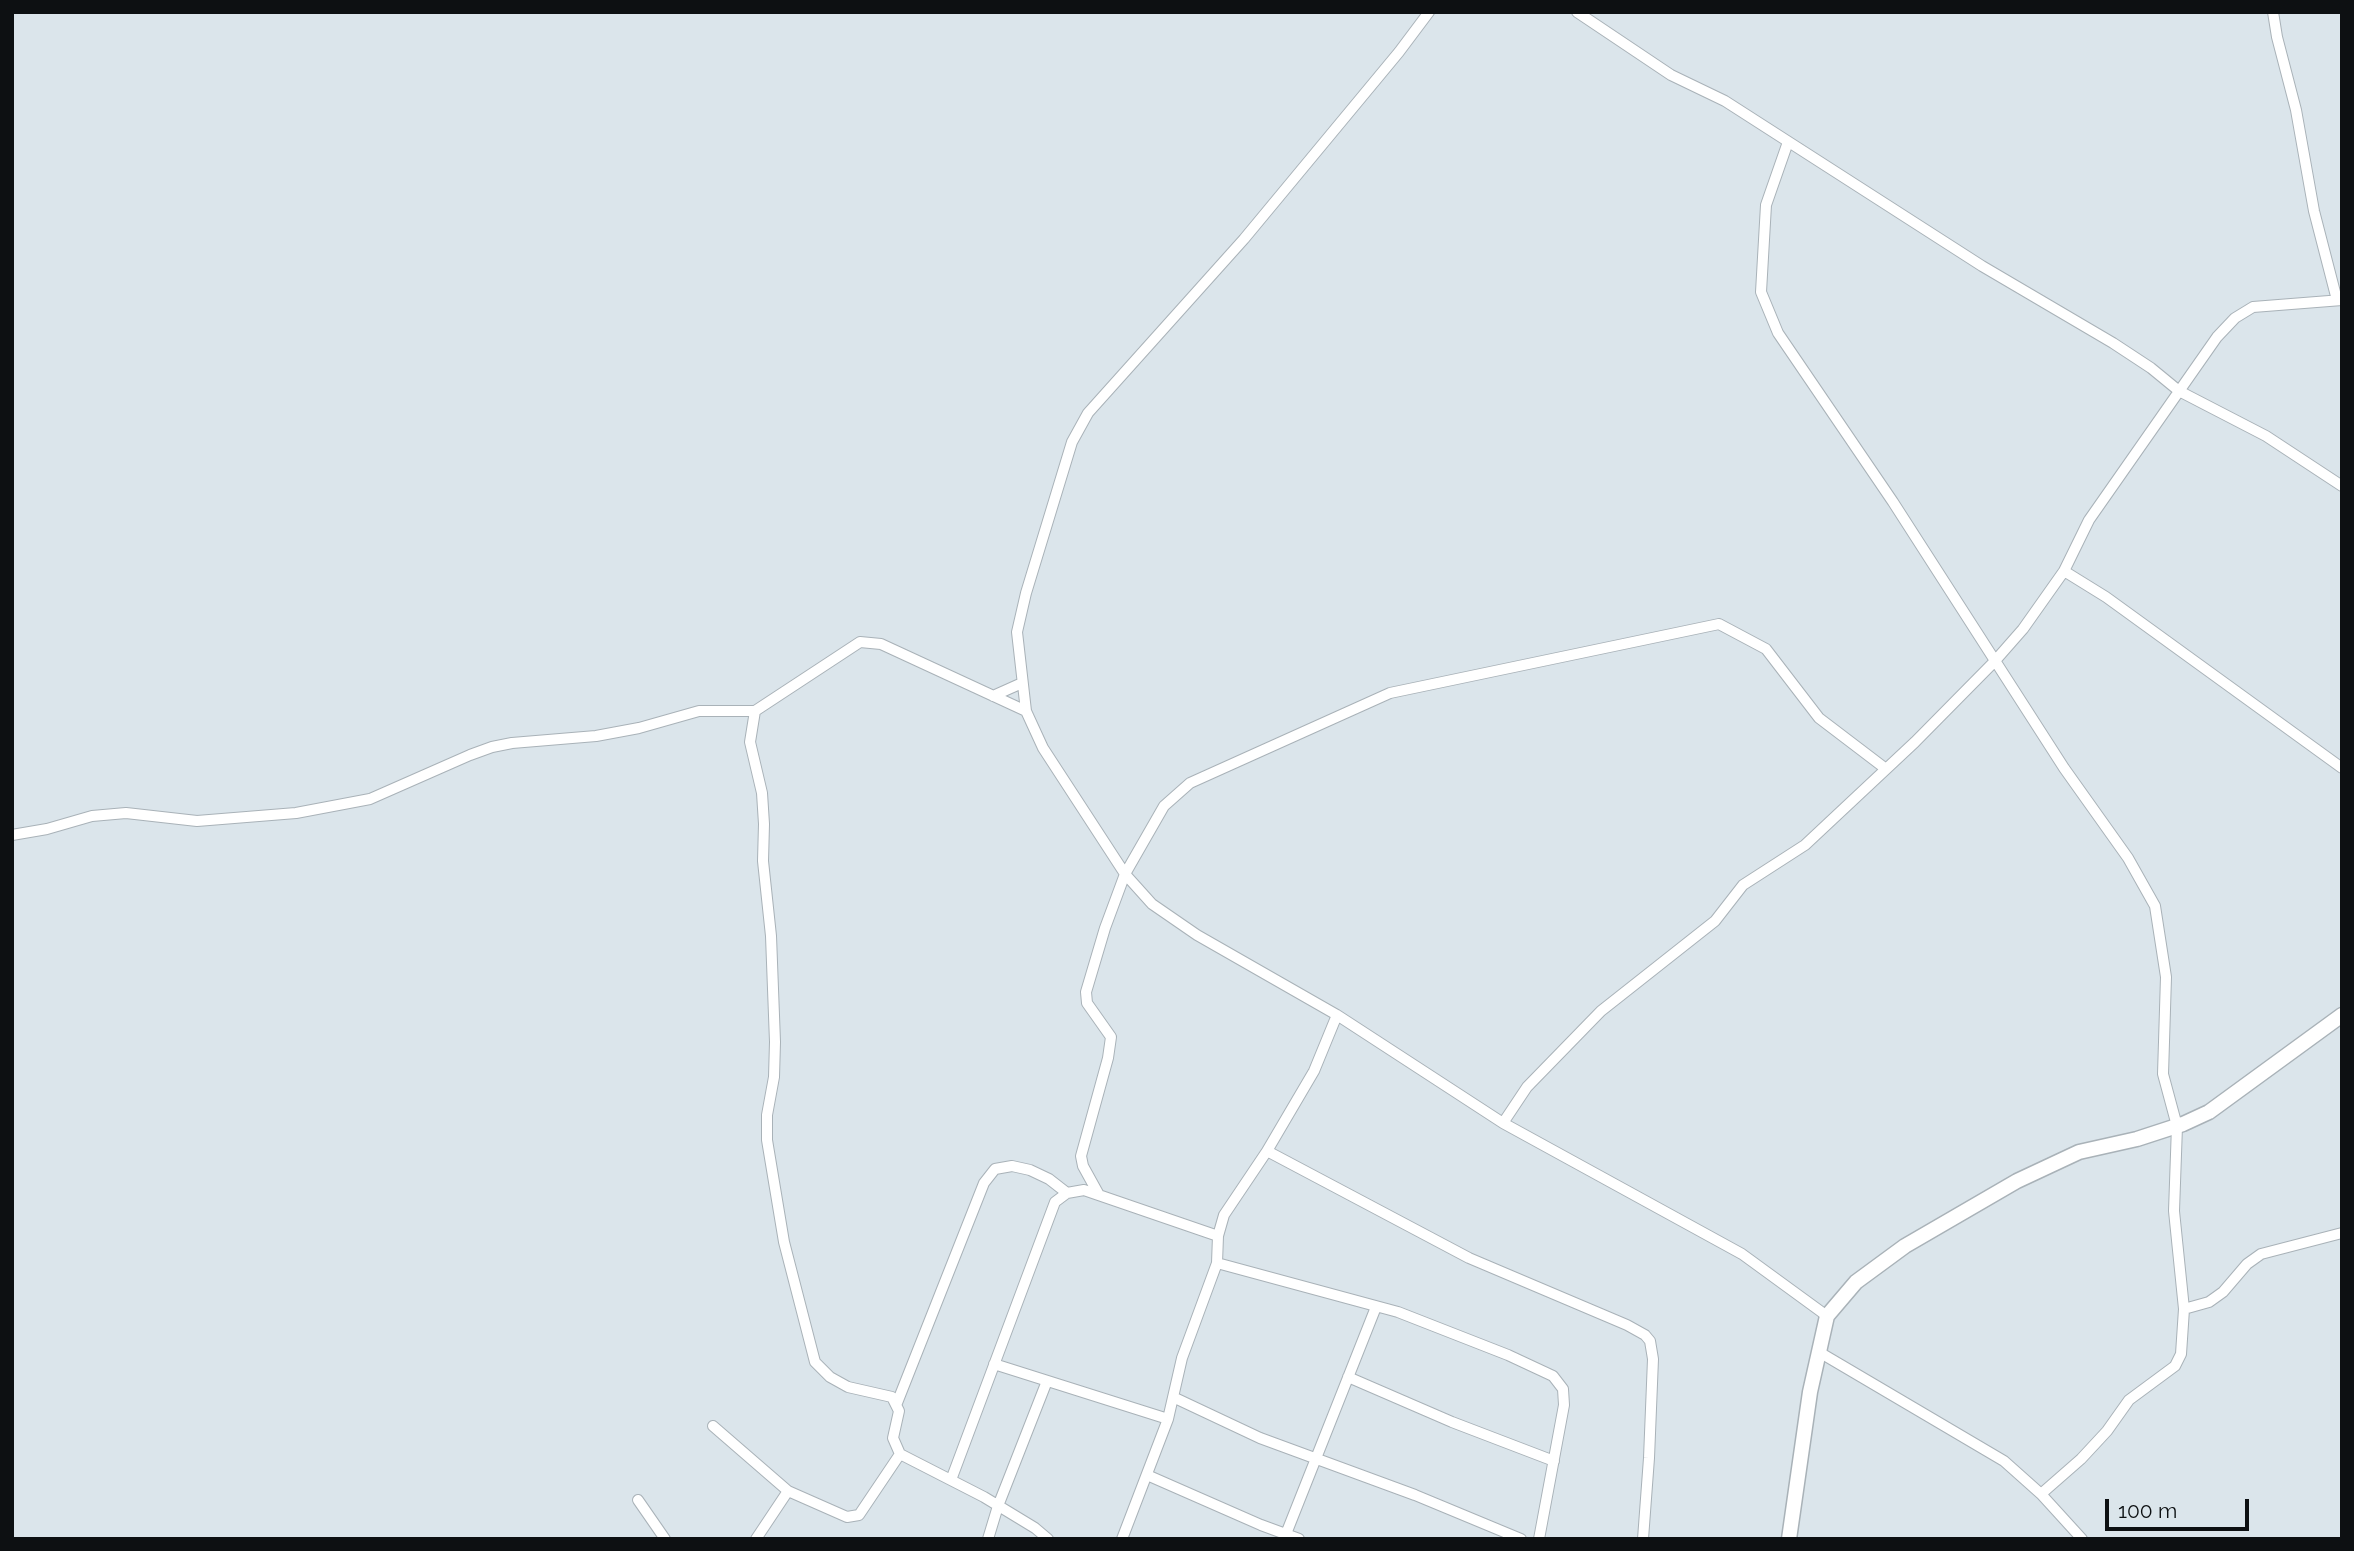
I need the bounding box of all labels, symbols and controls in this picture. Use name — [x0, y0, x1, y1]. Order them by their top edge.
scale bar — [2109, 1484, 2252, 1528]
text: 100 m — [2118, 1498, 2177, 1523]

